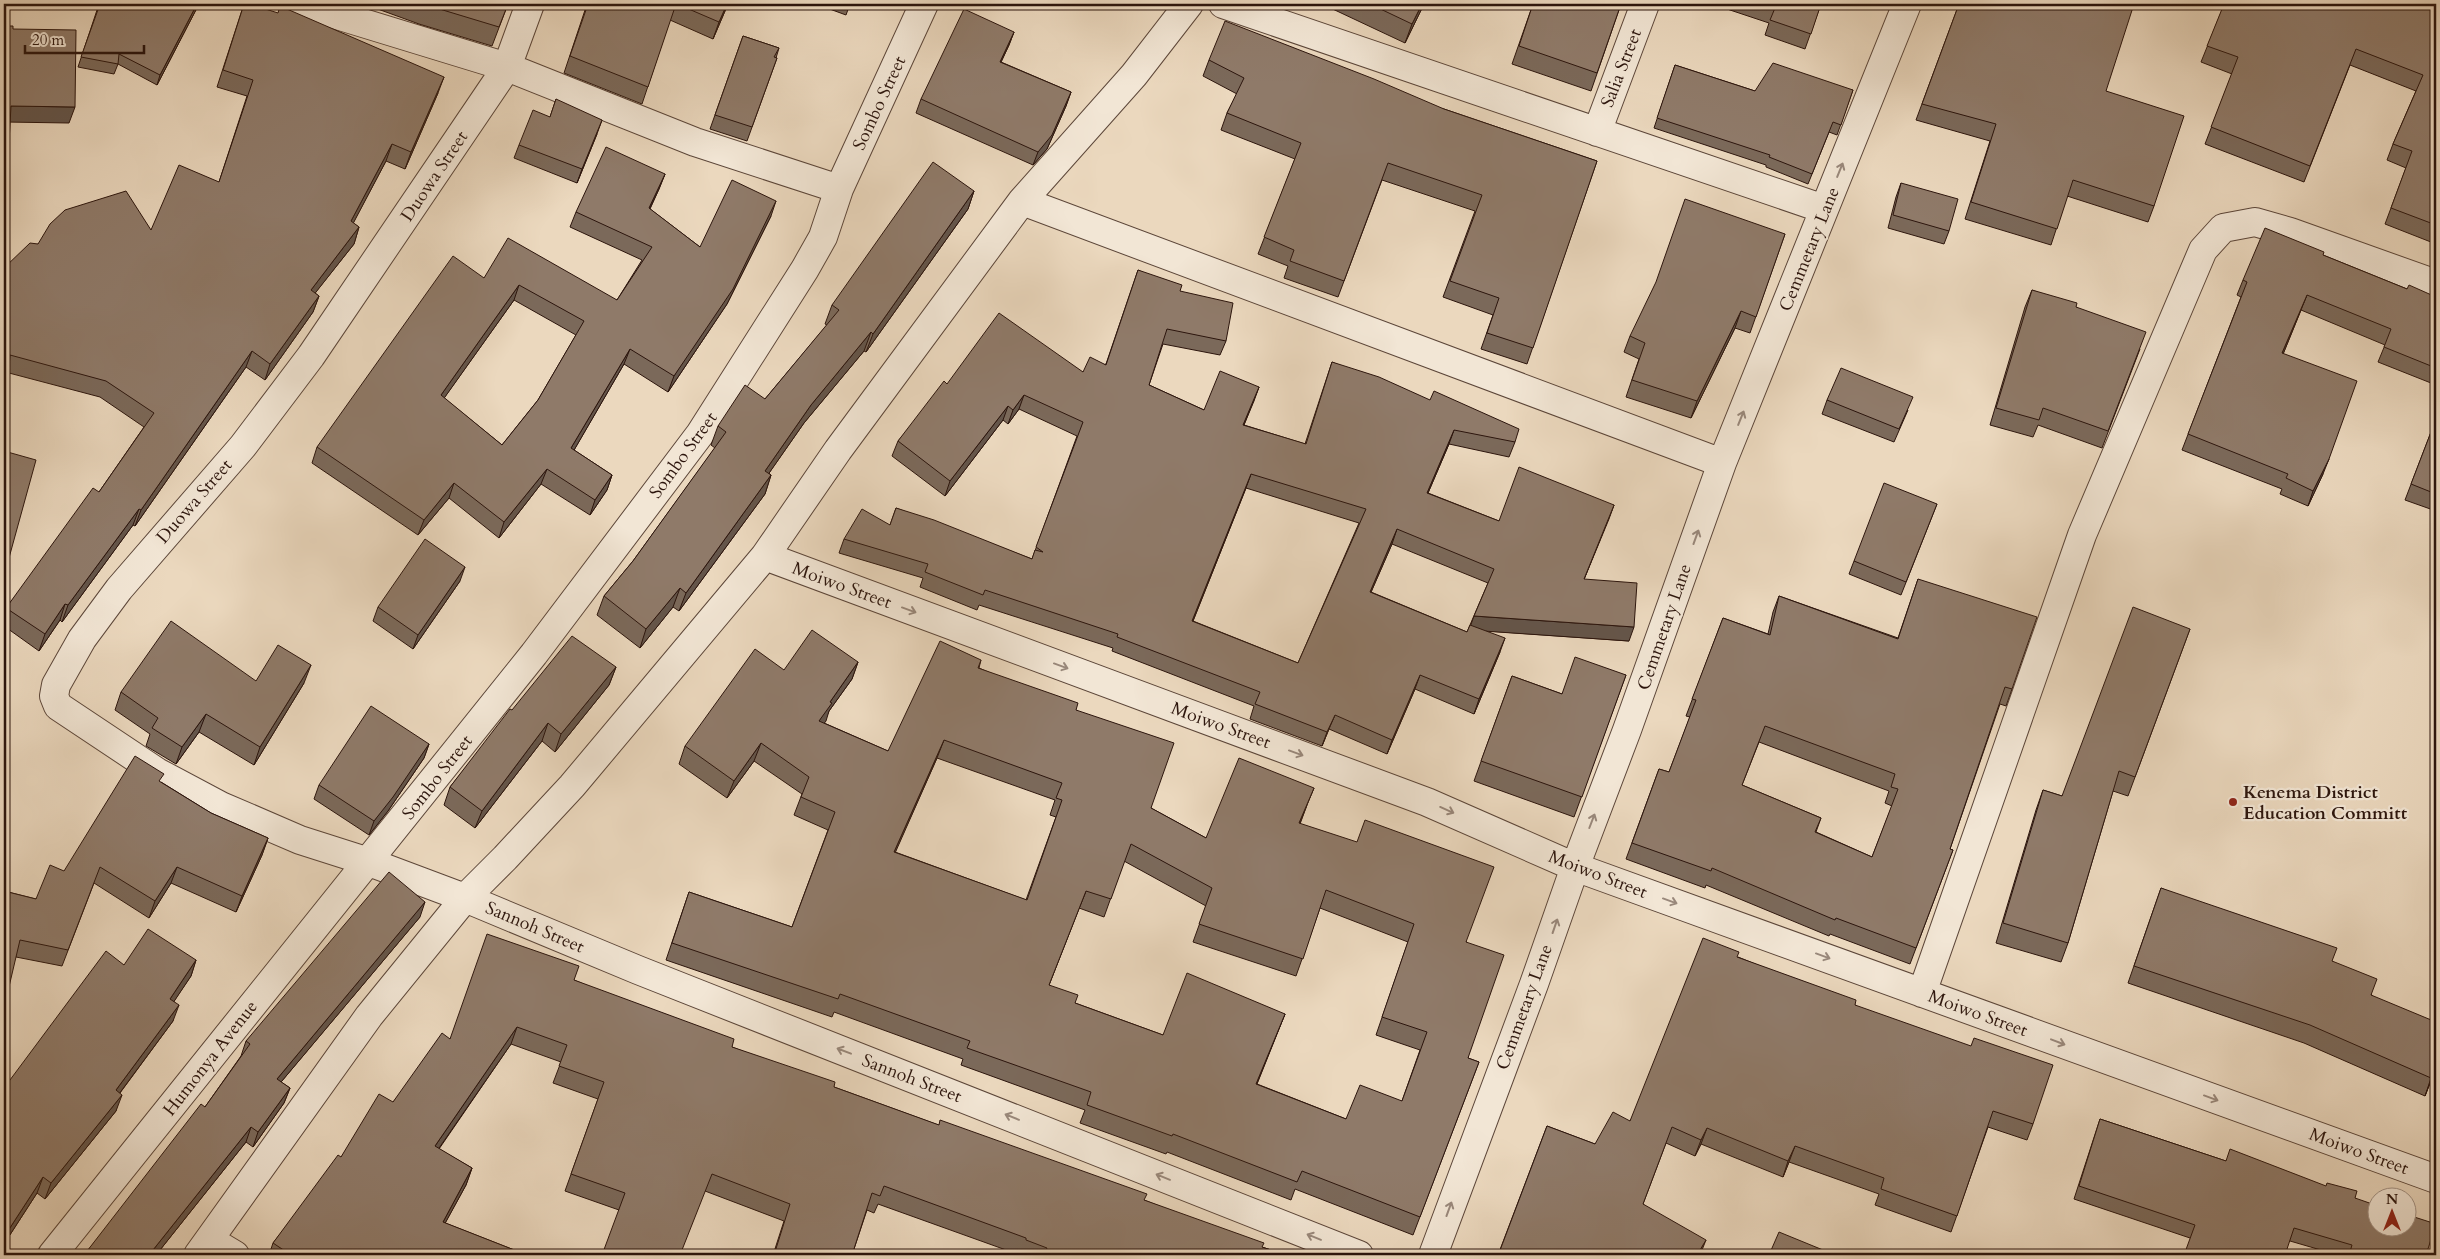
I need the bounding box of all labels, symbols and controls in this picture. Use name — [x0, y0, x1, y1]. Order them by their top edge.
scale bar — [25, 22, 144, 54]
street label: Salia Street — [1595, 25, 1648, 111]
text: 20 m — [32, 30, 64, 50]
street label: Sombo Street — [847, 52, 912, 154]
street label: Duowa Street — [395, 126, 474, 227]
one-way arrow — [1836, 163, 1845, 178]
street label: Cemmetary Lane — [1773, 183, 1846, 315]
street label: Sombo Street — [643, 407, 724, 504]
one-way arrow — [1736, 411, 1746, 426]
street label: Duowa Street — [151, 453, 238, 549]
one-way arrow — [1692, 530, 1701, 545]
street label: Moiwo Street — [789, 556, 895, 615]
street label: Cemmetary Lane — [1631, 561, 1698, 694]
one-way arrow — [901, 606, 916, 615]
one-way arrow — [1053, 662, 1068, 671]
street label: Moiwo Street — [1168, 696, 1274, 755]
street label: Sombo Street — [396, 729, 479, 825]
one-way arrow — [1287, 749, 1303, 758]
place label: Kenema District Education Committ — [2243, 780, 2408, 826]
marker: Kenema District Education Committ — [2227, 796, 2239, 808]
one-way arrow — [1439, 806, 1454, 816]
one-way arrow — [1588, 814, 1598, 829]
street label: Moiwo Street — [1545, 844, 1651, 905]
street label: Sannoh Street — [482, 895, 588, 960]
one-way arrow — [1662, 897, 1677, 906]
one-way arrow — [1550, 918, 1560, 934]
street label: Cemmetary Lane — [1490, 941, 1559, 1073]
one-way arrow — [1815, 952, 1831, 962]
street label: Moiwo Street — [1925, 984, 2031, 1043]
street label: Humonya Avenue — [157, 995, 264, 1121]
one-way arrow — [2050, 1038, 2065, 1047]
one-way arrow — [837, 1046, 852, 1055]
street label: Sannoh Street — [858, 1048, 966, 1109]
one-way arrow — [2202, 1094, 2218, 1103]
one-way arrow — [1005, 1112, 1020, 1121]
street label: Moiwo Street — [2306, 1122, 2412, 1181]
one-way arrow — [1156, 1172, 1171, 1181]
north arrow — [2368, 1186, 2418, 1236]
text: N — [2386, 1190, 2398, 1209]
one-way arrow — [1445, 1202, 1454, 1218]
one-way arrow — [1307, 1232, 1322, 1241]

